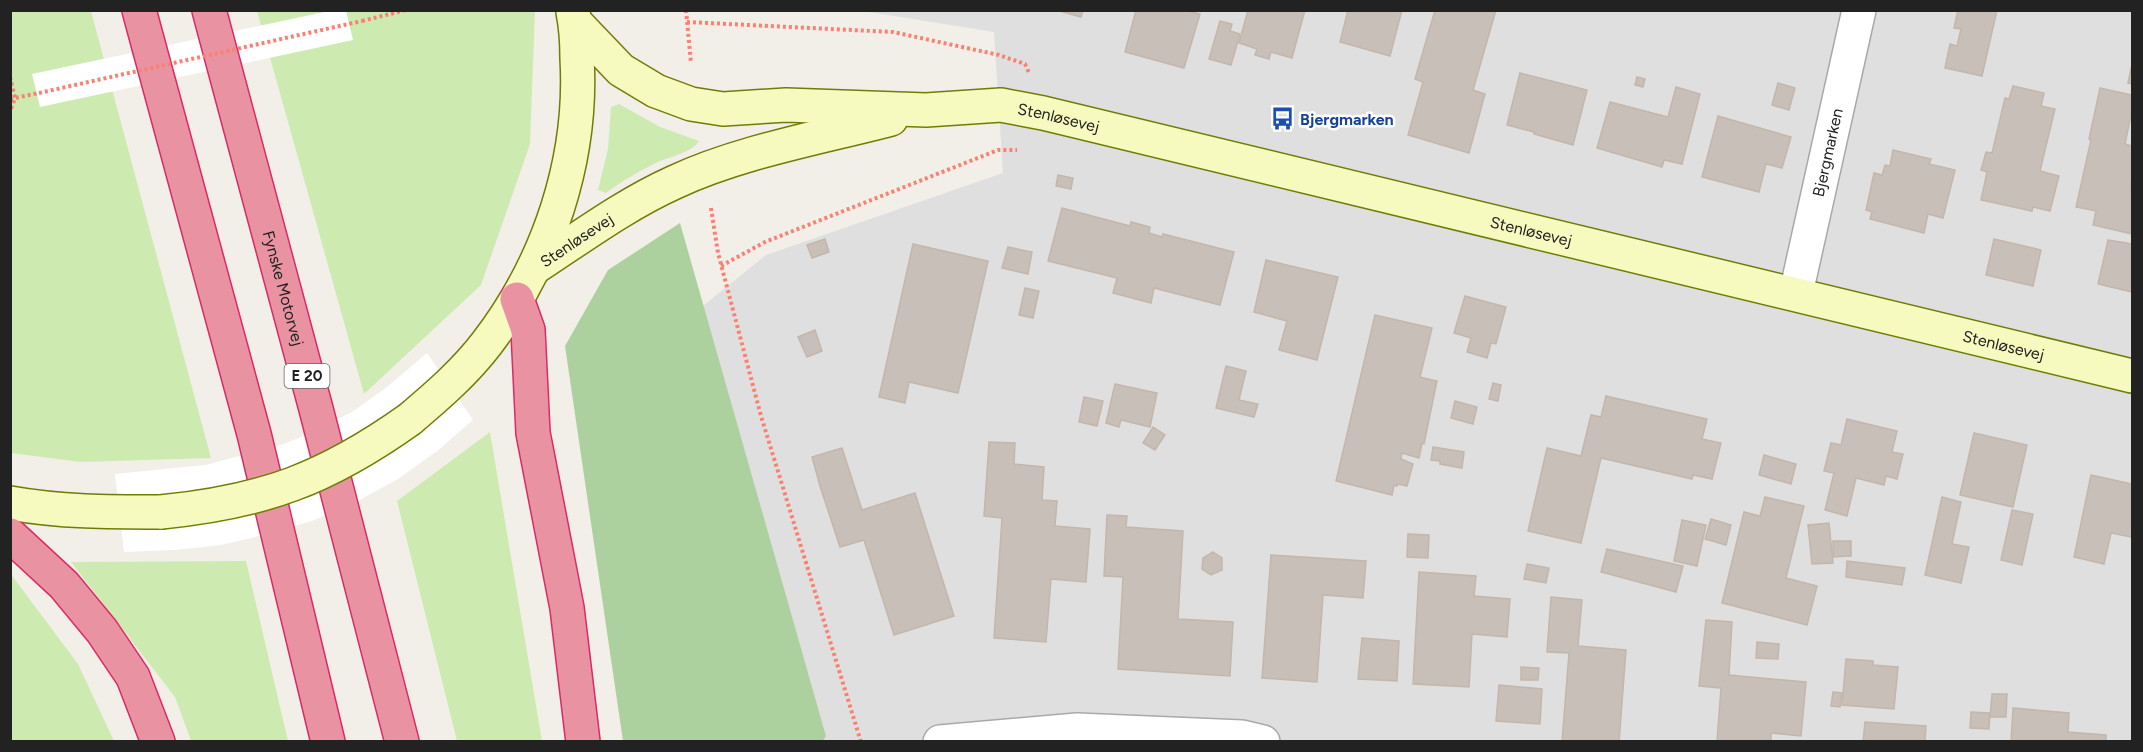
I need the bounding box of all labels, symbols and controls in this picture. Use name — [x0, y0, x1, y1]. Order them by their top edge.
street label: Stenløsevej — [1016, 99, 1102, 136]
bus stop icon: Bjergmarken — [1269, 106, 1295, 132]
street label: Bjergmarken — [1808, 106, 1846, 199]
place label: Bjergmarken — [1300, 110, 1394, 129]
street label: Stenløsevej — [536, 209, 616, 271]
street label: Stenløsevej — [1488, 212, 1574, 250]
street label: Fynske Motorvej — [259, 228, 308, 348]
street label: Stenløsevej — [1961, 326, 2046, 364]
road number: E 20 — [284, 364, 330, 388]

